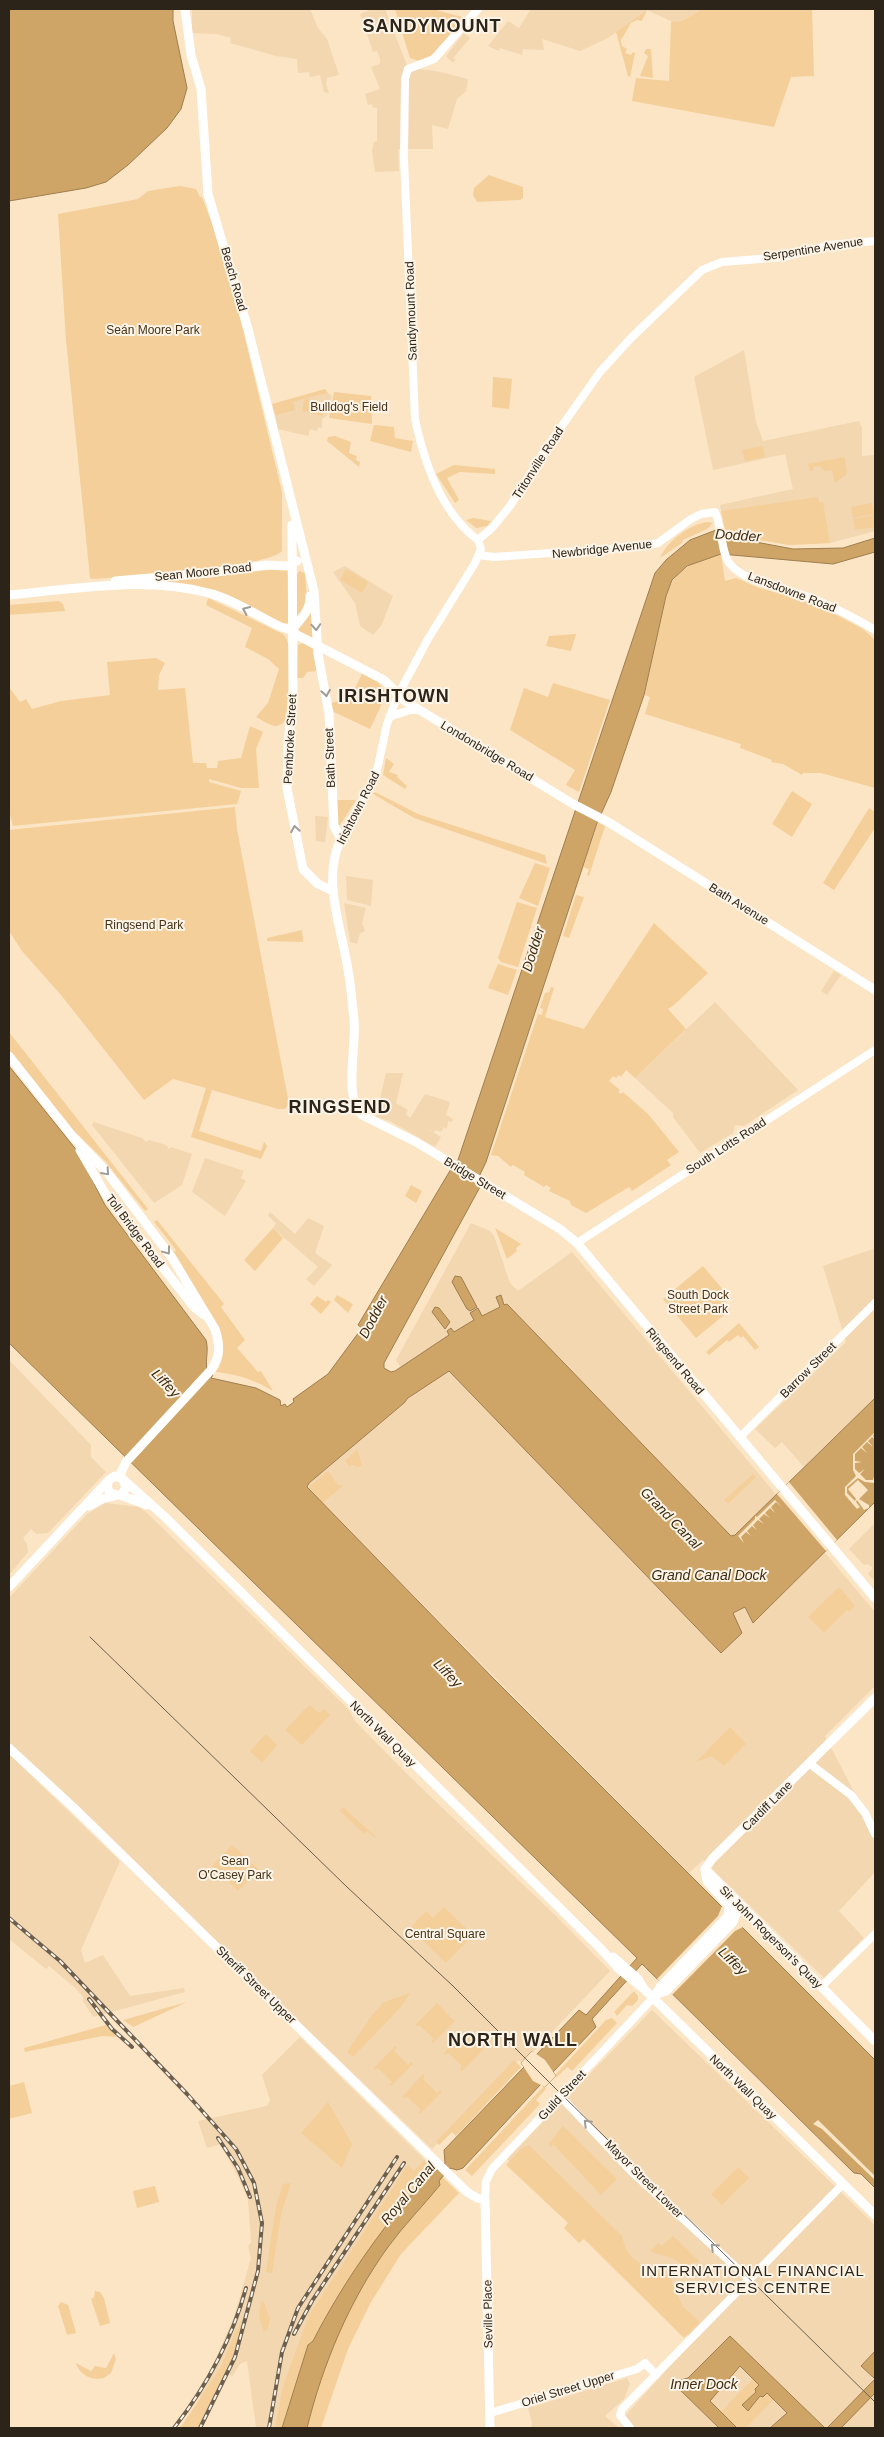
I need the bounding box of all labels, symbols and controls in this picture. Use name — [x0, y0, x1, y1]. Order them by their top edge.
district label: SANDYMOUNT — [363, 16, 502, 36]
street label: Serpentine Avenue — [762, 234, 864, 264]
street label: Beach Road — [218, 245, 250, 313]
street label: Sandymount Road — [402, 261, 420, 361]
park label: Seán Moore Park — [106, 323, 201, 337]
park label: Bulldog's Field — [310, 400, 388, 414]
street label: Tritonville Road — [510, 424, 566, 502]
water label: Dodder — [715, 525, 763, 545]
street label: Newbridge Avenue — [551, 537, 653, 561]
street label: Sean Moore Road — [154, 560, 252, 584]
street label: Lansdowne Road — [746, 569, 838, 615]
one-way arrow — [242, 606, 251, 616]
one-way arrow — [311, 623, 322, 631]
district label: IRISHTOWN — [338, 686, 450, 706]
one-way arrow — [320, 689, 330, 698]
street label: Pembroke Street — [281, 693, 299, 784]
street label: Londonbridge Road — [438, 718, 536, 784]
street label: Bath Street — [322, 727, 338, 788]
street label: Irishtown Road — [334, 769, 382, 847]
one-way arrow — [290, 825, 300, 834]
street label: Bath Avenue — [707, 880, 772, 928]
park label: Ringsend Park — [105, 918, 184, 932]
water label: Dodder — [519, 923, 548, 973]
district label: RINGSEND — [288, 1097, 392, 1117]
street label: South Lotts Road — [683, 1115, 769, 1177]
street label: Bridge Street — [441, 1154, 509, 1202]
one-way arrow — [100, 1167, 109, 1176]
street label: Toll Bridge Road — [103, 1192, 167, 1270]
one-way arrow — [162, 1245, 170, 1254]
park label: South Dock Street Park — [667, 1288, 730, 1316]
water label: Dodder — [355, 1292, 391, 1341]
street label: Ringsend Road — [643, 1325, 707, 1397]
street label: Barrow Street — [777, 1339, 839, 1401]
water label: Liffey — [149, 1365, 184, 1401]
water label: Grand Canal — [638, 1484, 705, 1553]
water label: Grand Canal Dock — [651, 1567, 768, 1583]
water label: Liffey — [431, 1656, 466, 1691]
street label: North Wall Quay — [347, 1698, 419, 1770]
street label: Cardiff Lane — [739, 1778, 795, 1834]
park label: Sean O'Casey Park — [198, 1854, 273, 1882]
street label: Sir John Rogerson's Quay — [717, 1883, 825, 1991]
park label: Central Square — [405, 1927, 486, 1941]
street label: Sheriff Street Upper — [213, 1943, 299, 2027]
water label: Liffey — [715, 1944, 751, 1979]
district label: NORTH WALL — [448, 2030, 578, 2050]
street label: North Wall Quay — [707, 2052, 779, 2122]
street label: Guild Street — [535, 2067, 589, 2123]
one-way arrow — [584, 2120, 593, 2129]
street label: Mayor Street Lower — [602, 2137, 686, 2221]
water label: Royal Canal — [377, 2158, 439, 2227]
one-way arrow — [711, 2244, 720, 2253]
district label: INTERNATIONAL FINANCIAL SERVICES CENTRE — [641, 2262, 865, 2296]
street label: Seville Place — [480, 2279, 496, 2348]
street label: Oriel Street Upper — [520, 2368, 616, 2410]
water label: Inner Dock — [670, 2376, 739, 2392]

